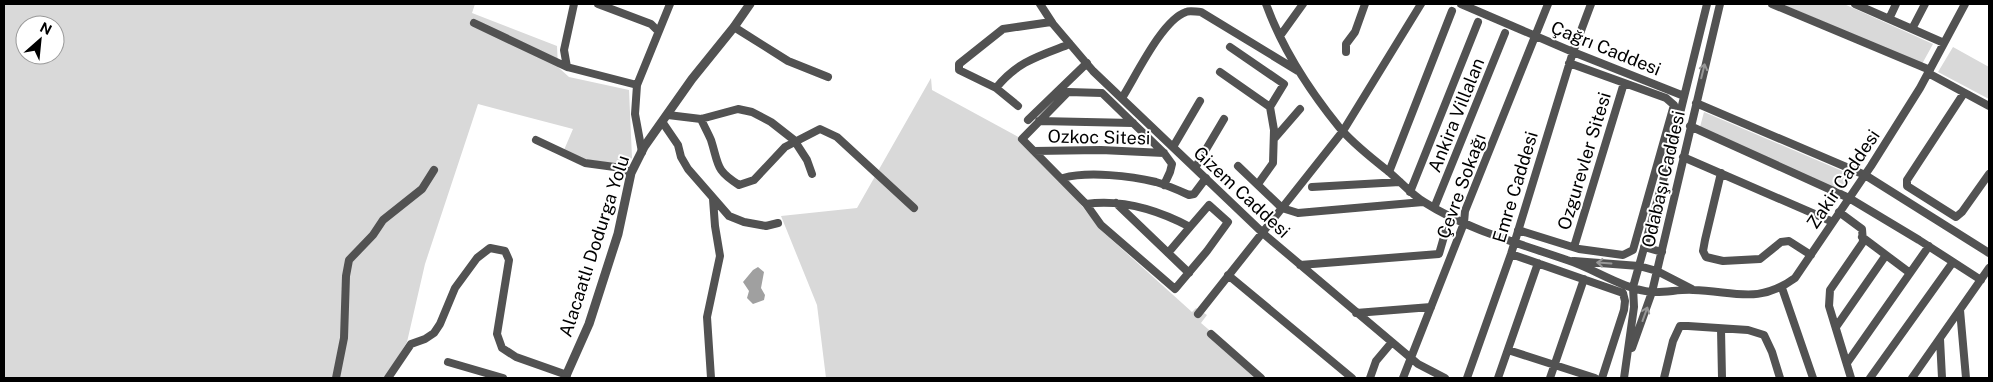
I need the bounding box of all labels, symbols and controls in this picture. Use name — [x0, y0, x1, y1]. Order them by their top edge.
north arrow — [15, 15, 65, 65]
street label: Çağrı Caddesi — [1548, 16, 1664, 80]
text: N — [37, 19, 54, 38]
street label: Ankira Villalan — [1424, 55, 1488, 175]
one-way arrow — [1699, 63, 1708, 79]
street label: Ozgurevler Sitesi — [1553, 90, 1615, 232]
street label: Odabaşı Caddesi — [1637, 109, 1689, 249]
street label: Zakir Caddesi — [1802, 125, 1884, 233]
street label: Ozkoc Sitesi — [1047, 126, 1151, 148]
street label: Emre Caddesi — [1488, 129, 1542, 245]
street label: Çevre Sokağı — [1432, 131, 1490, 241]
street label: Gizem Caddesi — [1190, 142, 1294, 242]
street label: Alacaatlı Dodurga Yolu — [555, 152, 633, 340]
one-way arrow — [1596, 259, 1612, 268]
one-way arrow — [1641, 306, 1650, 322]

